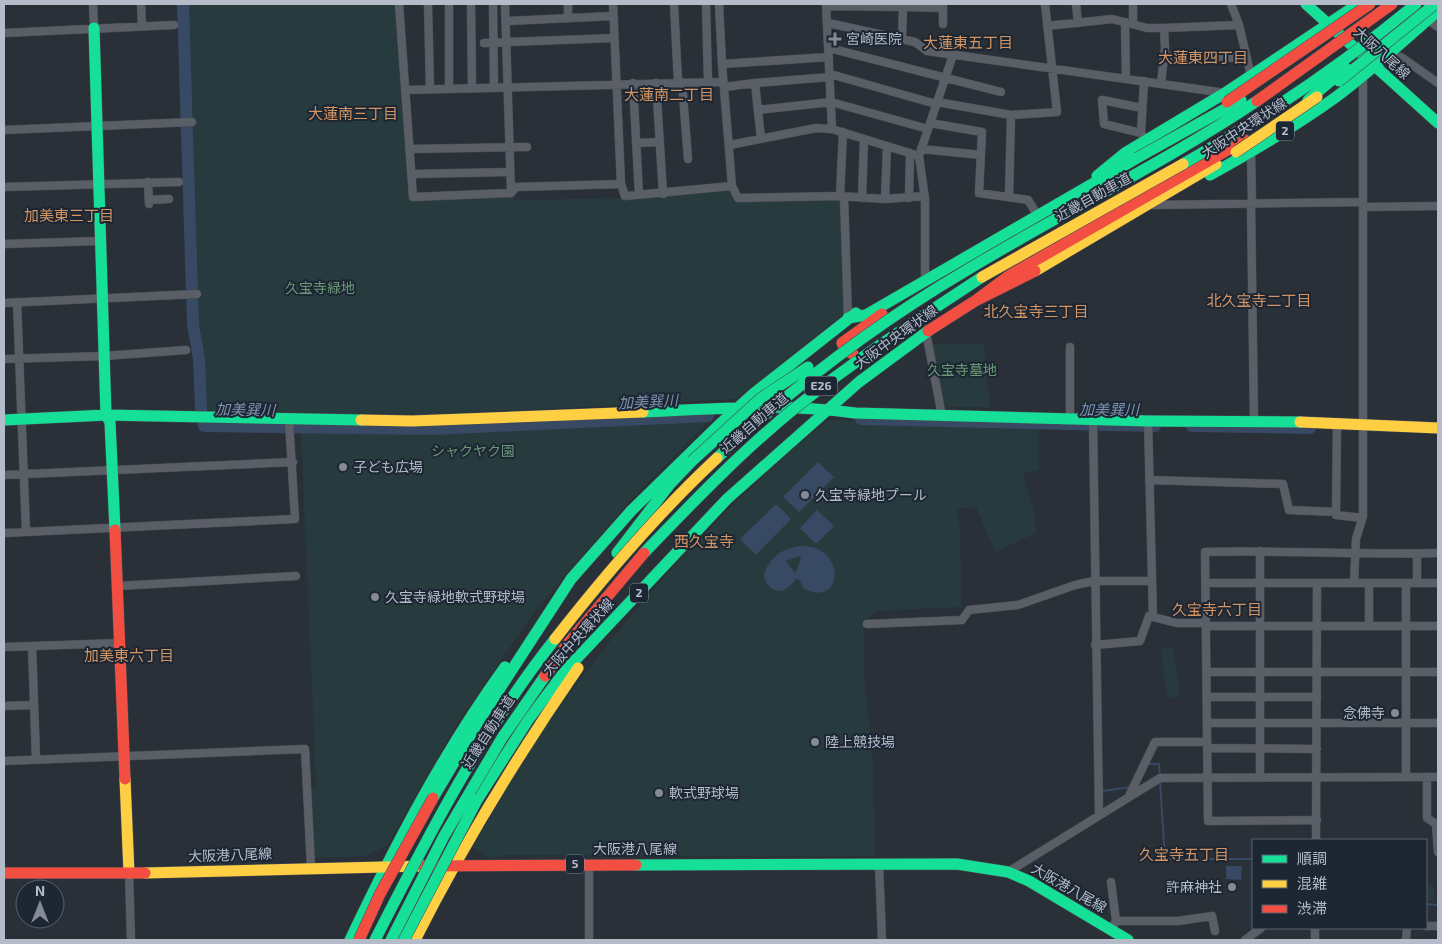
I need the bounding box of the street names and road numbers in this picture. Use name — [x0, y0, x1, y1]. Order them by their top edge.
street label: 大阪八尾線 — [1351, 23, 1414, 82]
street label: 大阪中央環状線 — [1198, 94, 1289, 161]
road number: 2 — [1276, 122, 1294, 140]
street label: 近畿自動車道 — [1052, 169, 1134, 224]
street label: 大阪中央環状線 — [851, 301, 940, 372]
road number: E26 — [805, 376, 837, 396]
street label: 近畿自動車道 — [716, 389, 791, 457]
road number: 2 — [630, 584, 648, 602]
street label: 大阪中央環状線 — [539, 595, 617, 679]
street label: 近畿自動車道 — [458, 692, 518, 772]
street label: 大阪港八尾線 — [593, 840, 677, 857]
street label: 大阪港八尾線 — [188, 845, 272, 864]
road number: 5 — [566, 854, 584, 874]
street label: 大阪港八尾線 — [1029, 859, 1110, 916]

